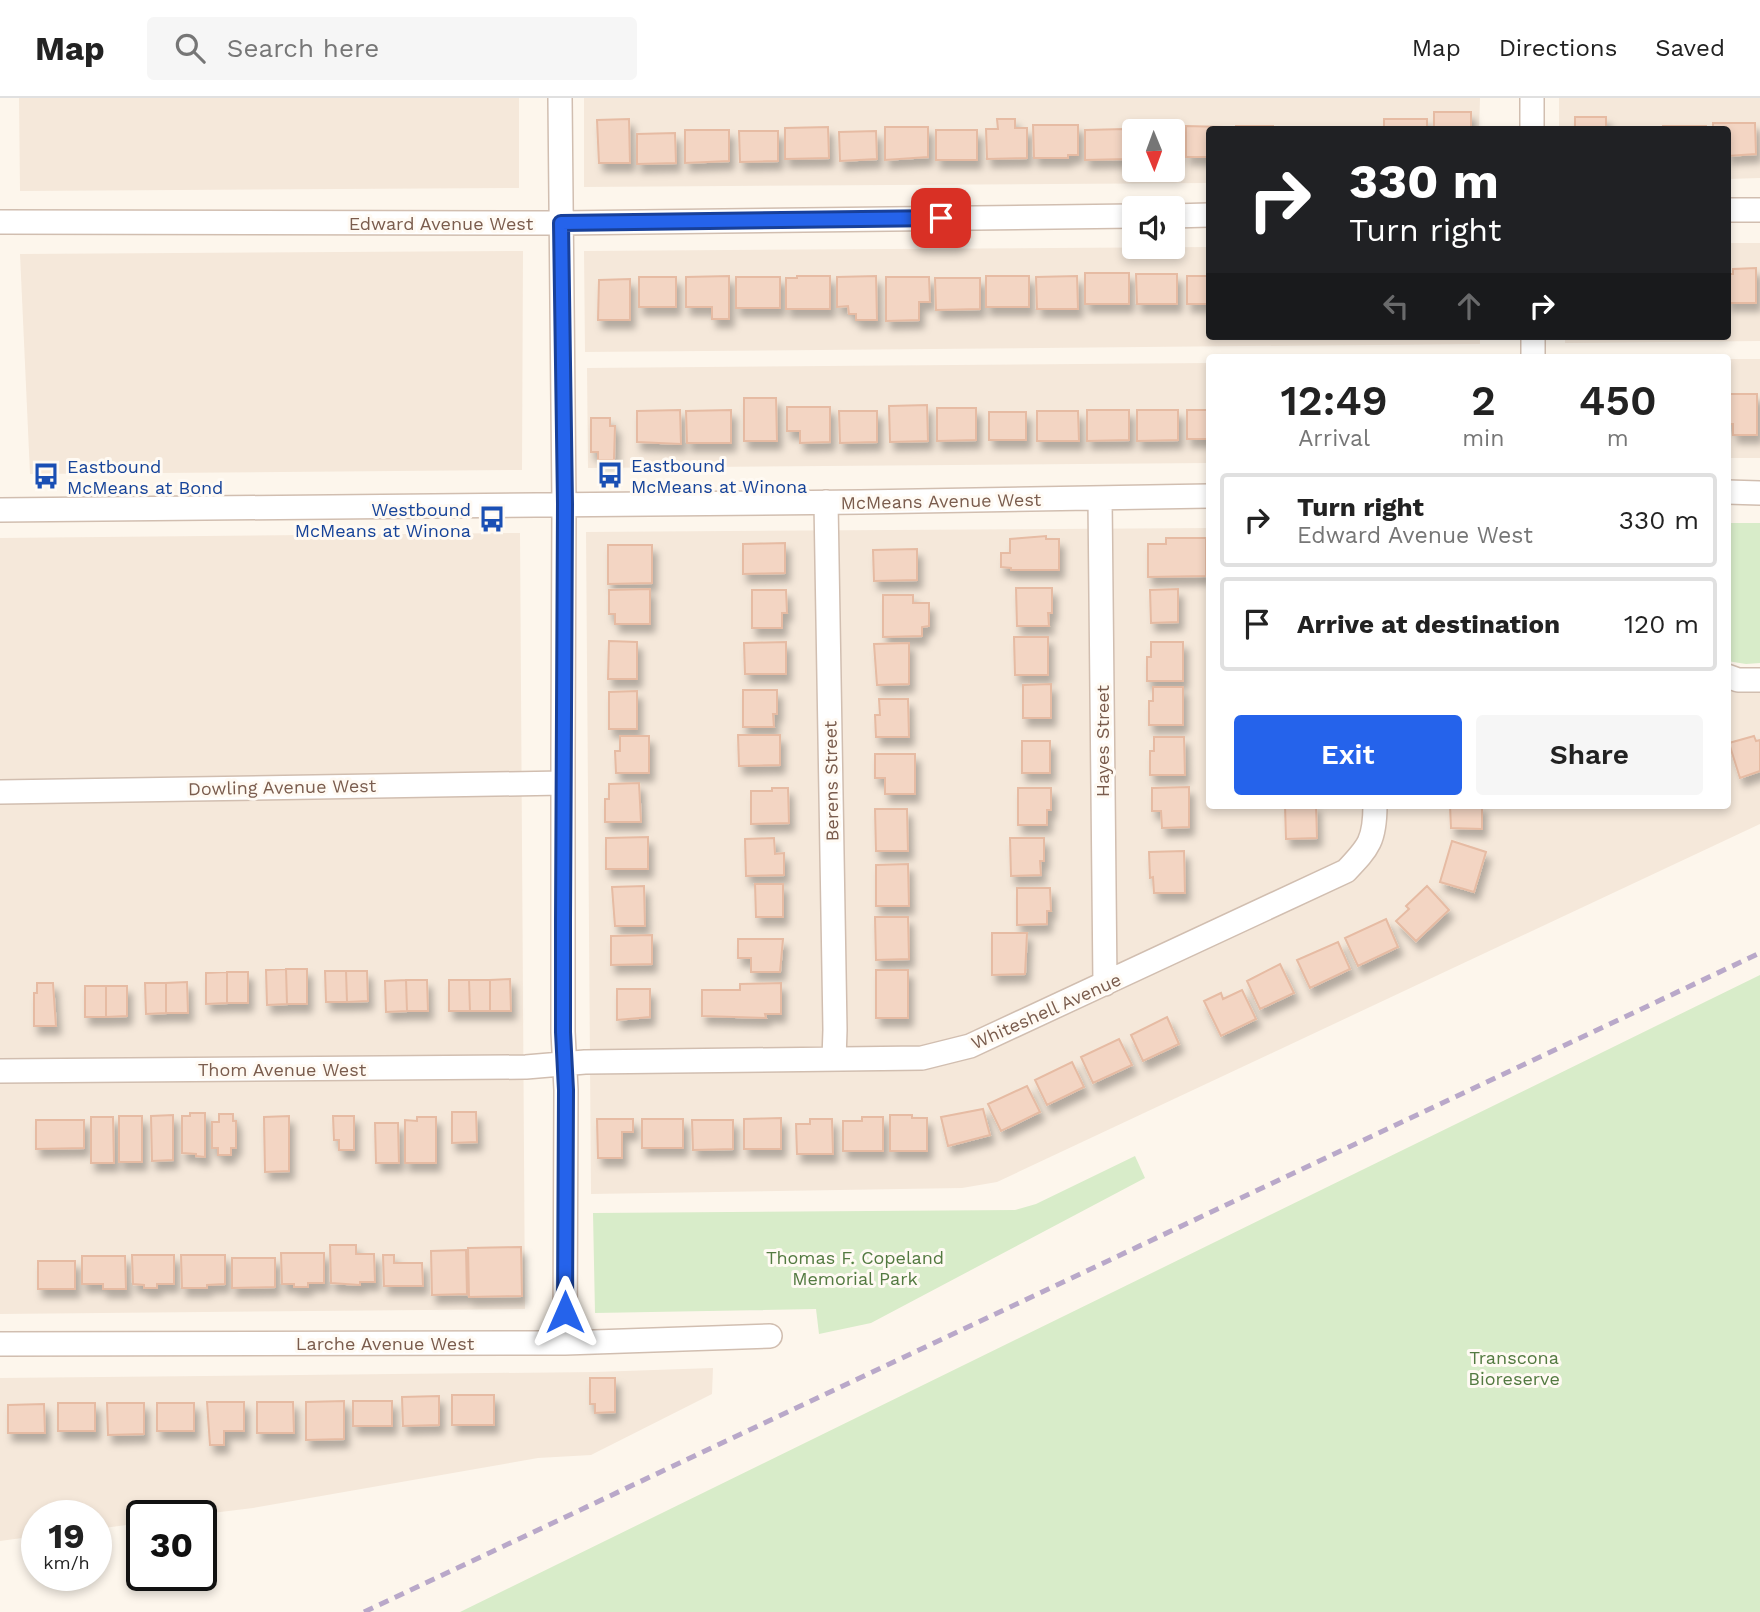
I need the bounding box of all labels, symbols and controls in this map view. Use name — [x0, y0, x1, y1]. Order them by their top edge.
search box — [147, 17, 637, 80]
text: Map — [35, 29, 105, 68]
icon: search — [171, 29, 209, 67]
text: Search here — [227, 33, 379, 63]
text: Map — [1412, 34, 1461, 62]
text: Directions — [1499, 34, 1617, 62]
text: Saved — [1655, 34, 1725, 62]
north arrow — [1122, 119, 1185, 182]
map controls — [1122, 119, 1185, 259]
text: 330 m — [1349, 152, 1499, 210]
icon: right — [1234, 154, 1325, 245]
pin — [911, 188, 971, 248]
button: sound — [1122, 196, 1185, 259]
icon: arrive — [922, 199, 960, 237]
text: Turn right — [1349, 211, 1501, 249]
street label: Edward Avenue West — [349, 213, 534, 234]
icon: left — [1377, 287, 1415, 325]
icon: ahead — [1450, 287, 1488, 325]
icon: right — [1523, 287, 1561, 325]
text: 12:49 — [1280, 376, 1388, 425]
text: 2 — [1471, 376, 1496, 425]
text: 450 — [1579, 376, 1657, 425]
text: Arrival — [1298, 425, 1370, 452]
text: min — [1462, 425, 1504, 452]
text: m — [1607, 425, 1629, 452]
place label: Eastbound McMeans at Winona — [631, 455, 807, 497]
place label: Eastbound McMeans at Bond — [67, 456, 223, 498]
bus stop icon: Eastbound McMeans at Winona — [595, 460, 625, 490]
bus stop icon: Eastbound McMeans at Bond — [31, 461, 61, 491]
street label: McMeans Avenue West — [841, 489, 1042, 513]
text: Turn right — [1297, 492, 1424, 522]
place label: Westbound McMeans at Winona — [295, 499, 471, 541]
icon: right — [1238, 501, 1276, 539]
bus stop icon: Westbound McMeans at Winona — [477, 504, 507, 534]
text: 330 m — [1619, 505, 1699, 535]
text: Edward Avenue West — [1297, 522, 1533, 549]
icon: arrive — [1238, 605, 1276, 643]
text: Arrive at destination — [1297, 609, 1560, 639]
text: 120 m — [1624, 609, 1699, 639]
street label: Hayes Street — [1092, 684, 1113, 797]
button: Exit — [1234, 715, 1462, 795]
button: Share — [1476, 715, 1703, 795]
street label: Berens Street — [819, 720, 843, 841]
street label: Dowling Avenue West — [188, 775, 377, 799]
street label: Whiteshell Avenue — [968, 969, 1124, 1053]
street label: Thom Avenue West — [198, 1059, 367, 1080]
park label: Thomas F. Copeland Memorial Park — [766, 1247, 944, 1289]
position arrow — [528, 1275, 602, 1349]
street label: Larche Avenue West — [296, 1333, 475, 1354]
park label: Transcona Bioreserve — [1468, 1347, 1560, 1389]
speed limit sign: 30 — [126, 1500, 217, 1591]
text: 19 — [48, 1515, 85, 1557]
text: km/h — [43, 1552, 90, 1573]

